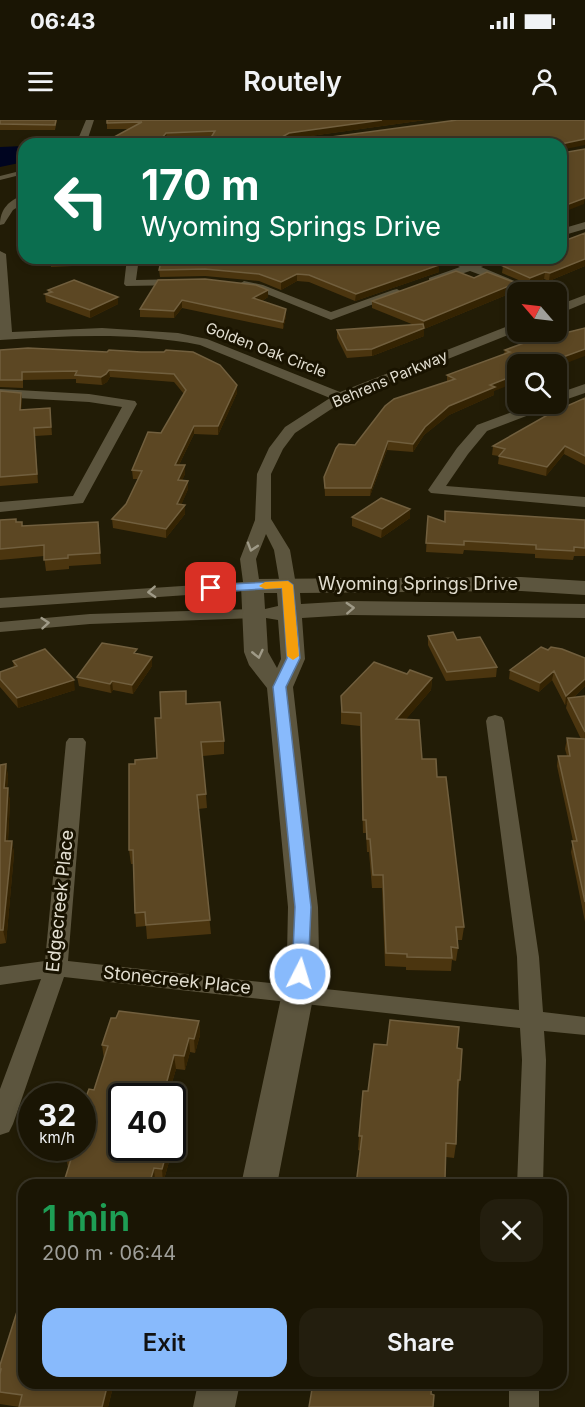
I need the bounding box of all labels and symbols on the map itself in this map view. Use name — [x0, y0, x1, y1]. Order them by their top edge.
north arrow — [507, 282, 567, 342]
street label: Golden Oak Circle — [203, 318, 329, 381]
street label: Behrens Parkway — [329, 345, 451, 411]
one-way arrow — [247, 541, 259, 552]
pin — [185, 562, 236, 613]
street label: Wyoming Springs Drive — [318, 573, 518, 594]
one-way arrow — [147, 585, 156, 598]
one-way arrow — [345, 602, 354, 615]
one-way arrow — [41, 617, 50, 630]
one-way arrow — [251, 649, 264, 659]
street label: Edgecreek Place — [42, 829, 77, 973]
position arrow — [268, 942, 332, 1006]
street label: Stonecreek Place — [102, 961, 252, 998]
speed limit sign: 40 — [108, 1083, 186, 1161]

